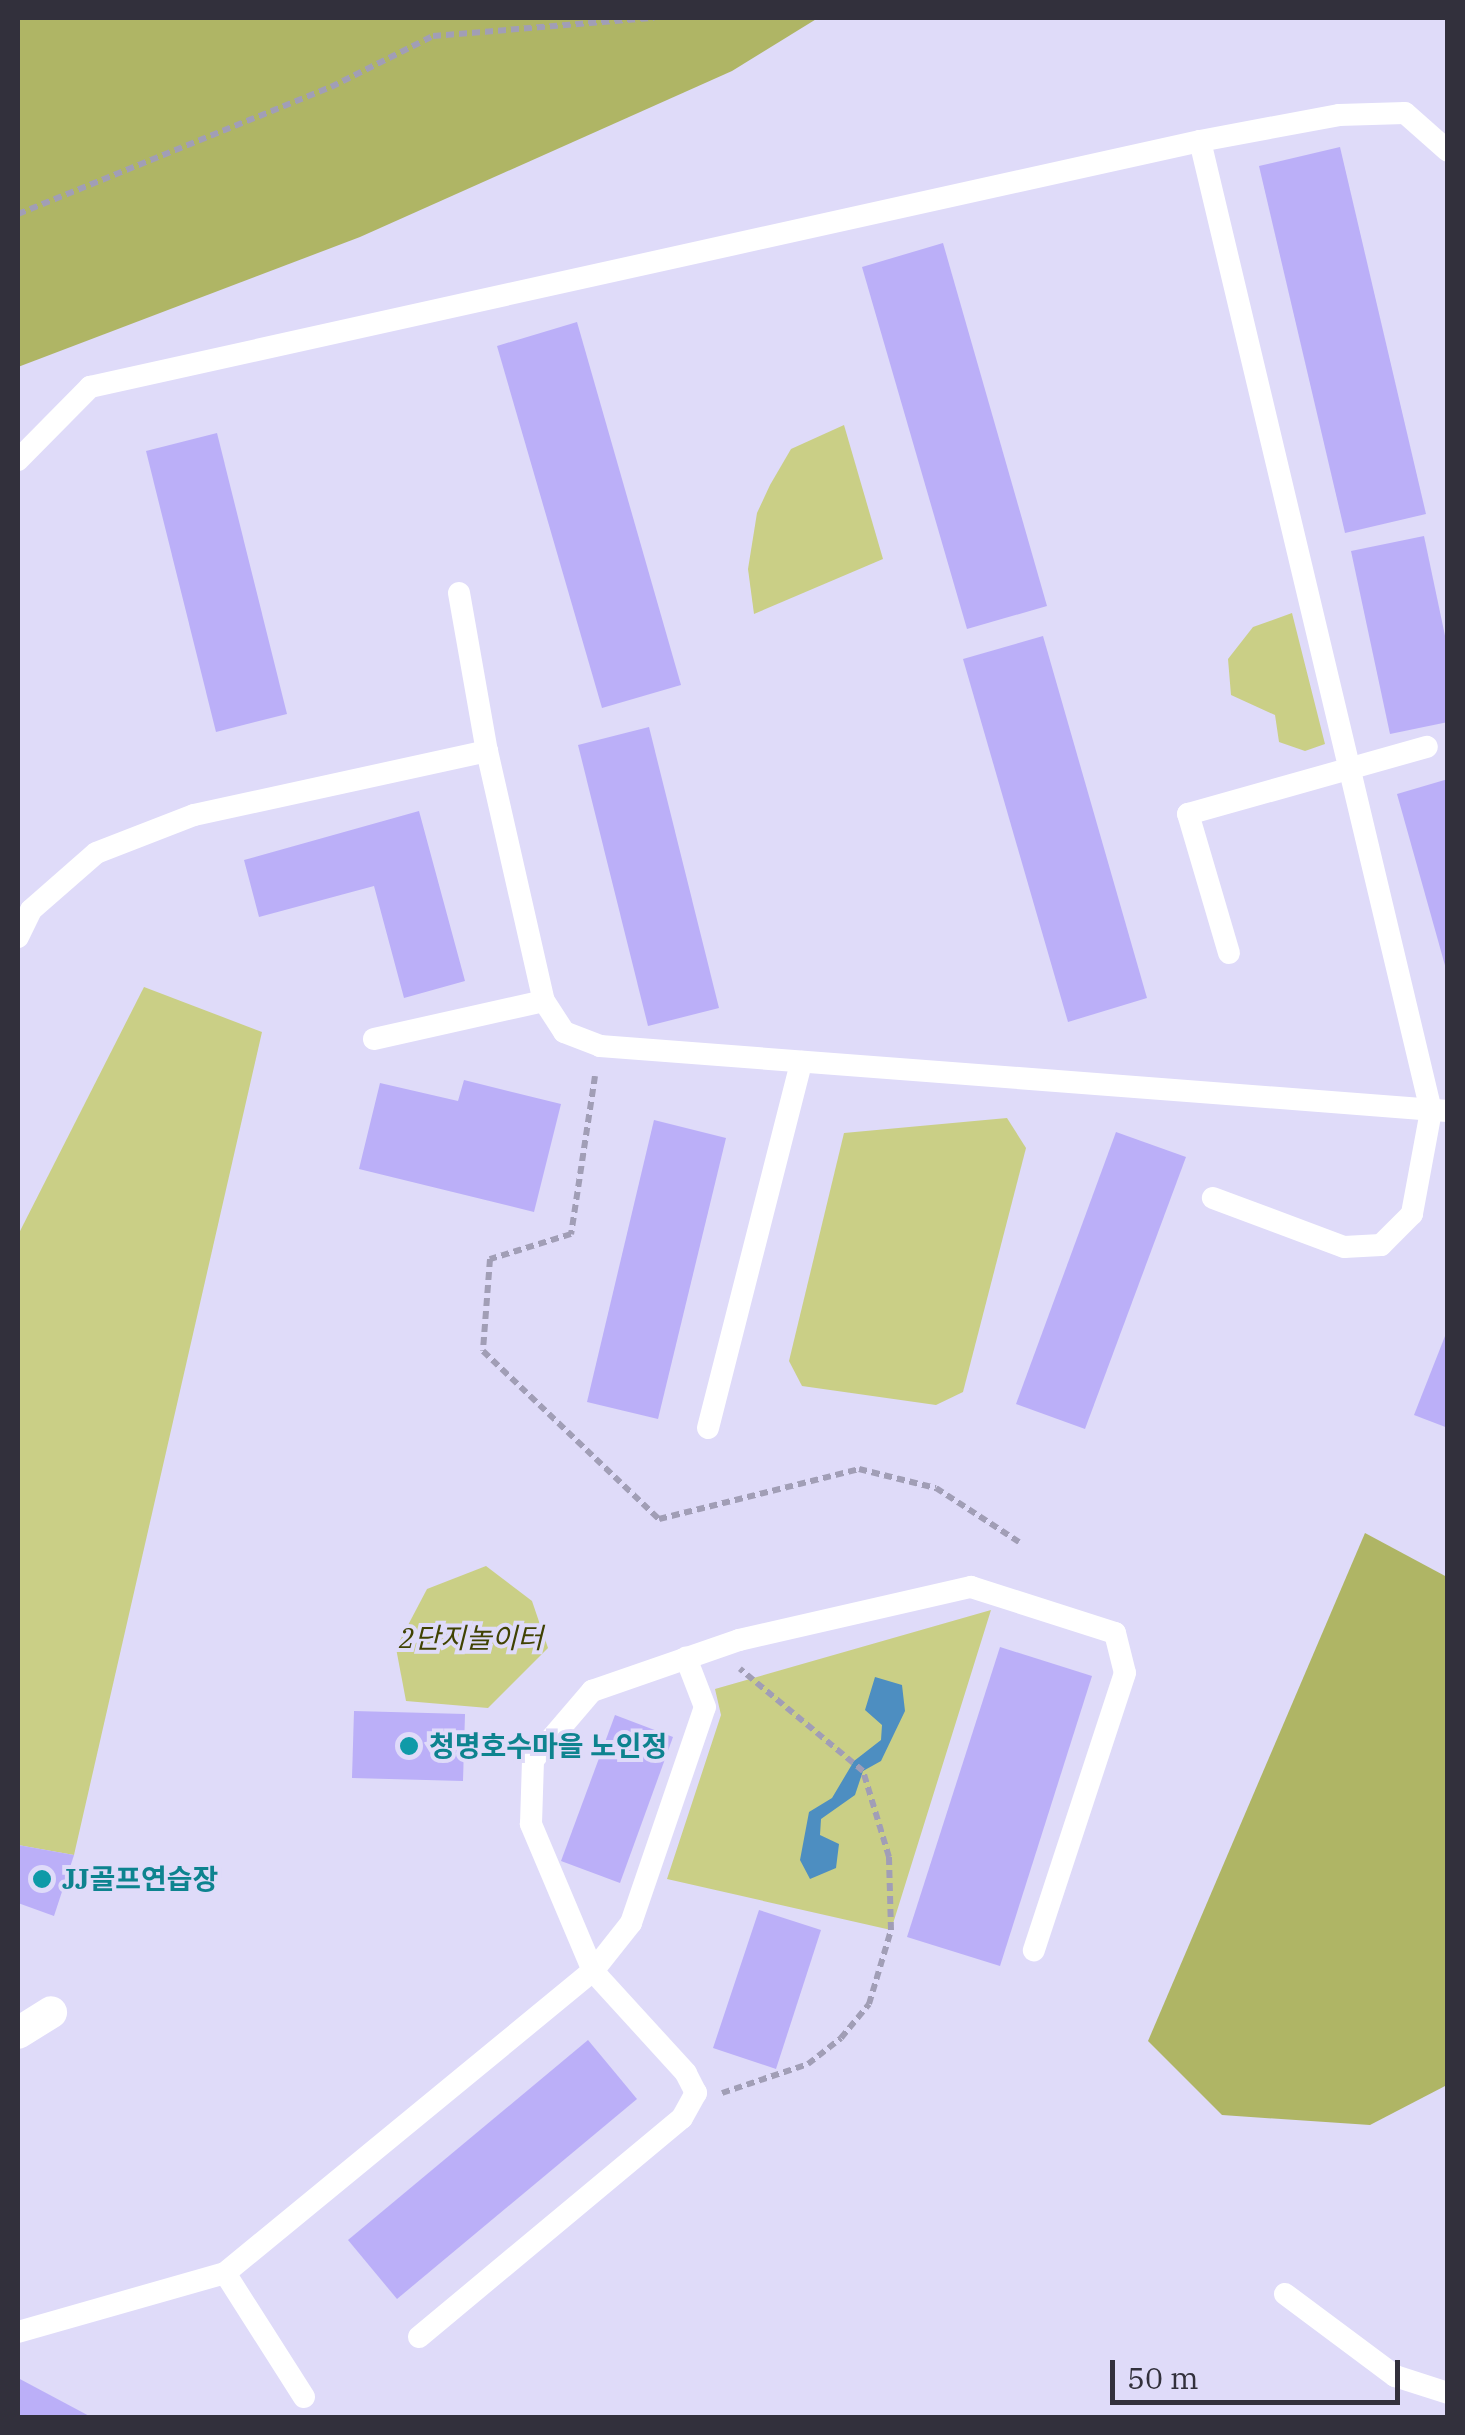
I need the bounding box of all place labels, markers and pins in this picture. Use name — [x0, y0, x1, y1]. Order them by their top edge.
place label: 청명호수마을 노인정 — [429, 1729, 667, 1763]
marker: 청명호수마을 노인정 — [398, 1735, 420, 1757]
place label: JJ골프연습장 — [62, 1862, 218, 1896]
marker: JJ골프연습장 — [31, 1868, 53, 1890]

